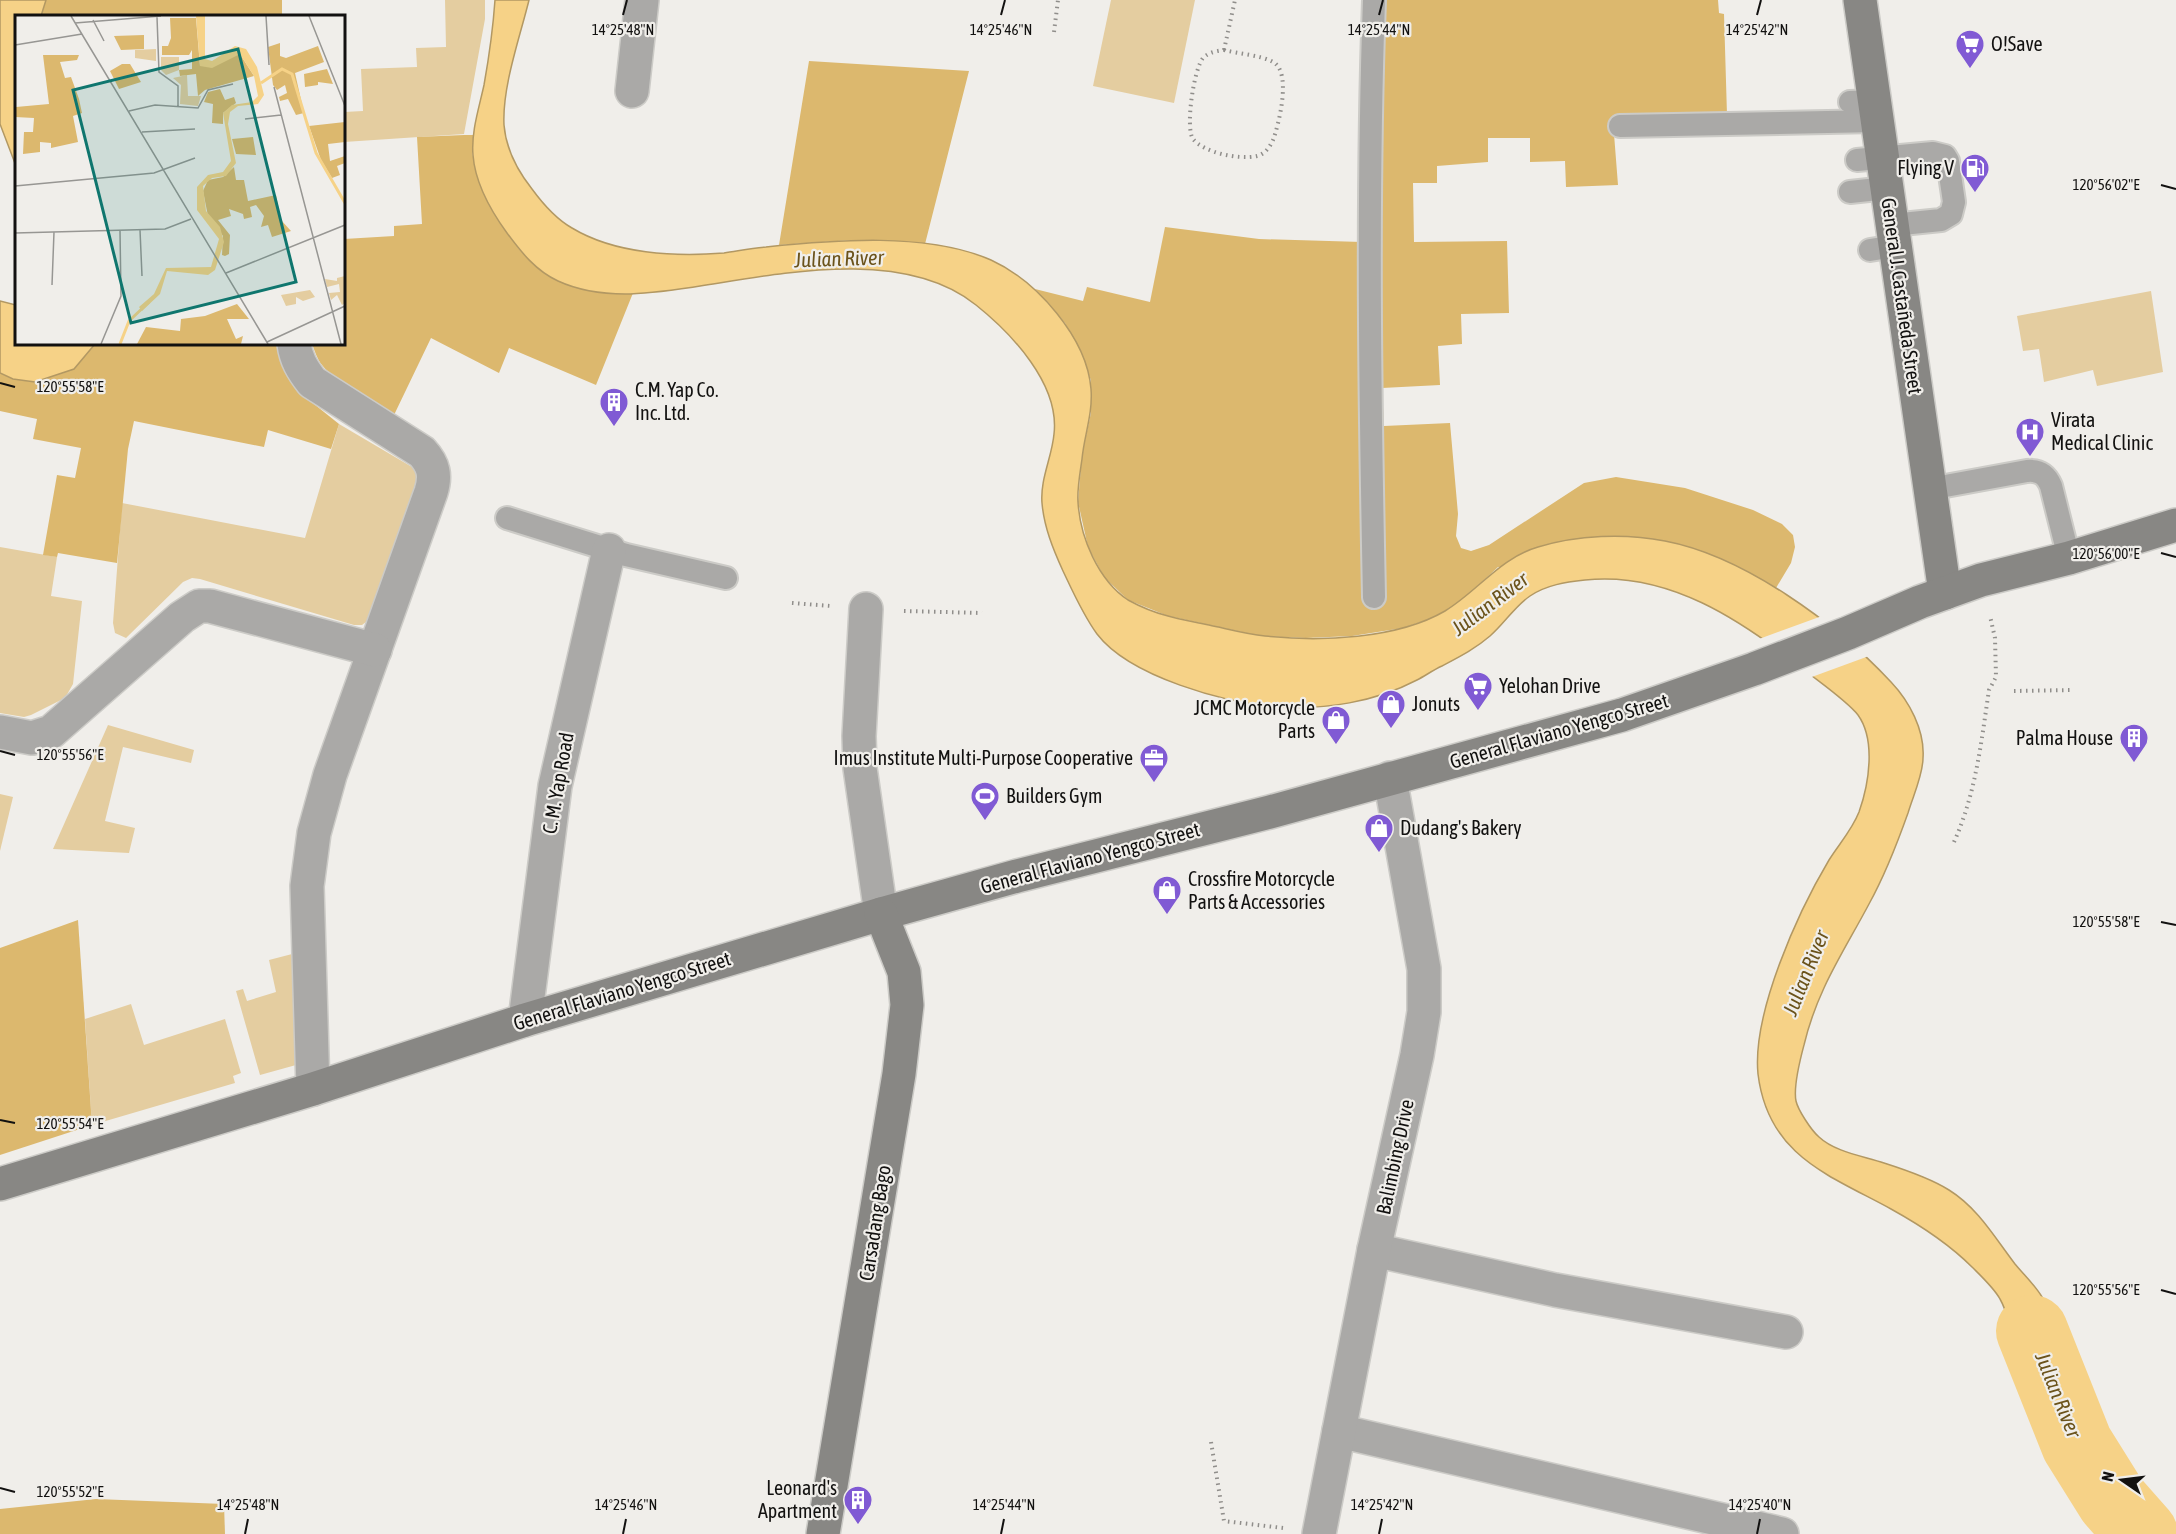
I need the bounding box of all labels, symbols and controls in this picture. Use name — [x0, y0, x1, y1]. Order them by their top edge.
inset map — [15, 15, 345, 345]
text: 14°25'48"N — [592, 21, 654, 38]
text: 14°25'46"N — [970, 21, 1032, 38]
text: 14°25'44"N — [1348, 21, 1410, 38]
text: 14°25'42"N — [1726, 21, 1788, 38]
supermarket icon: O!Save — [1954, 28, 1986, 70]
place label: O!Save — [1991, 32, 2043, 55]
fuel station icon: Flying V — [1959, 152, 1991, 194]
place label: Flying V — [1897, 156, 1954, 179]
text: 120°56'02"E — [2072, 176, 2140, 193]
street label: General J. Castañeda Street — [1877, 196, 1928, 396]
water label: Julian River — [793, 244, 885, 272]
text: 120°55'58"E — [36, 378, 104, 395]
place label: C.M. Yap Co. Inc. Ltd. — [635, 378, 718, 424]
building icon: C.M. Yap Co. Inc. Ltd. — [598, 386, 630, 428]
place label: Virata Medical Clinic — [2051, 408, 2153, 454]
hospital icon: Virata Medical Clinic — [2014, 416, 2046, 458]
text: 120°56'00"E — [2072, 545, 2140, 562]
water label: Julian River — [1446, 566, 1533, 640]
supermarket icon: Yelohan Drive — [1462, 670, 1494, 712]
place label: Yelohan Drive — [1499, 674, 1601, 697]
shop icon: Jonuts — [1375, 688, 1407, 730]
street label: General Flaviano Yengco Street — [1447, 688, 1671, 773]
place label: Jonuts — [1412, 692, 1460, 715]
place label: JCMC Motorcycle Parts — [1194, 696, 1315, 742]
shop icon: JCMC Motorcycle Parts — [1320, 704, 1352, 746]
building icon: Palma House — [2118, 722, 2150, 764]
place label: Palma House — [2016, 726, 2113, 749]
street label: C. M. Yap Road — [537, 730, 578, 835]
office icon: Imus Institute Multi-Purpose Cooperative — [1138, 742, 1170, 784]
text: 120°55'56"E — [36, 746, 104, 763]
place label: Imus Institute Multi-Purpose Cooperative — [834, 746, 1133, 769]
sports icon: Builders Gym — [969, 780, 1001, 822]
place label: Builders Gym — [1006, 784, 1102, 807]
shop icon: Dudang's Bakery — [1363, 812, 1395, 854]
place label: Dudang's Bakery — [1400, 816, 1521, 839]
street label: General Flaviano Yengco Street — [978, 817, 1202, 898]
place label: Crossfire Motorcycle Parts & Accessories — [1188, 867, 1335, 913]
shop icon: Crossfire Motorcycle Parts & Accessories — [1151, 874, 1183, 916]
text: 120°55'58"E — [2072, 913, 2140, 930]
water label: Julian River — [1777, 926, 1833, 1020]
street label: General Flaviano Yengco Street — [510, 946, 734, 1035]
street label: Balimbing Drive — [1371, 1097, 1418, 1217]
text: 120°55'54"E — [36, 1115, 104, 1132]
street label: Carsadang Bago — [854, 1163, 895, 1282]
text: 120°55'56"E — [2072, 1281, 2140, 1298]
water label: Julian River — [2031, 1348, 2087, 1441]
north arrow — [2092, 1450, 2152, 1510]
text: N — [2098, 1470, 2117, 1483]
place label: Leonard's Apartment — [758, 1476, 837, 1522]
text: 120°55'52"E — [36, 1483, 104, 1500]
building icon: Leonard's Apartment — [842, 1484, 874, 1526]
text: 14°25'48"N — [217, 1496, 279, 1513]
text: 14°25'46"N — [595, 1496, 657, 1513]
text: 14°25'44"N — [973, 1496, 1035, 1513]
text: 14°25'42"N — [1351, 1496, 1413, 1513]
text: 14°25'40"N — [1729, 1496, 1791, 1513]

